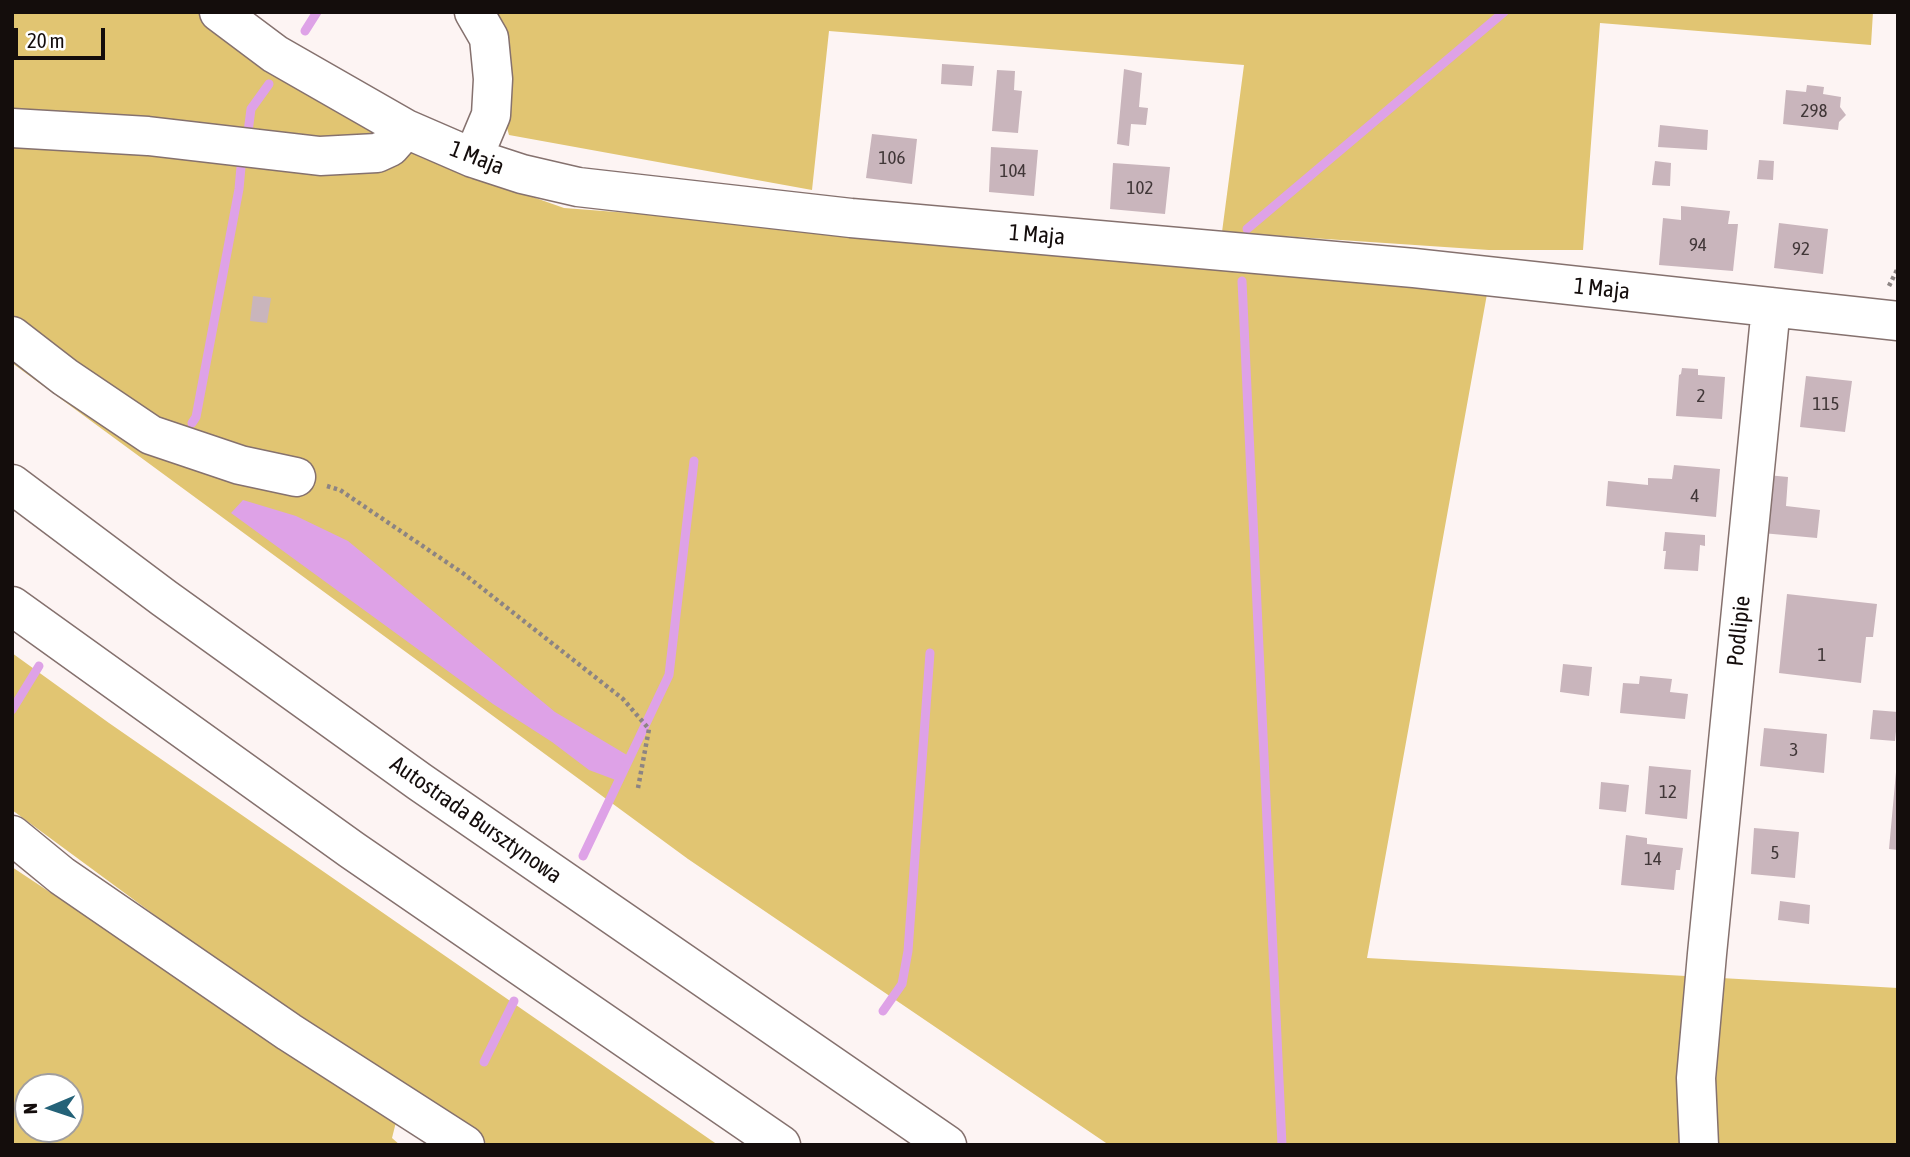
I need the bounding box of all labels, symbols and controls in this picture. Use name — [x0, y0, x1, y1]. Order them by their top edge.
scale bar — [18, 14, 108, 58]
text: 20 m — [27, 28, 65, 52]
house number: 298 — [1801, 100, 1827, 122]
street label: 1 Maja — [446, 135, 508, 181]
house number: 106 — [879, 147, 905, 169]
house number: 104 — [1000, 160, 1026, 182]
house number: 102 — [1127, 177, 1153, 199]
street label: 1 Maja — [1008, 219, 1066, 251]
house number: 94 — [1689, 234, 1707, 256]
house number: 92 — [1792, 238, 1810, 260]
street label: 1 Maja — [1573, 272, 1631, 306]
house number: 2 — [1697, 385, 1705, 407]
house number: 115 — [1813, 393, 1839, 415]
house number: 4 — [1691, 485, 1699, 507]
street label: Podlipie — [1722, 594, 1756, 668]
house number: 1 — [1818, 644, 1826, 666]
house number: 3 — [1790, 739, 1798, 761]
street label: Autostrada Bursztynowa — [385, 750, 567, 890]
house number: 12 — [1659, 781, 1677, 803]
house number: 5 — [1771, 842, 1779, 864]
house number: 14 — [1644, 848, 1662, 870]
north arrow — [14, 1073, 84, 1143]
text: N — [19, 1103, 41, 1115]

